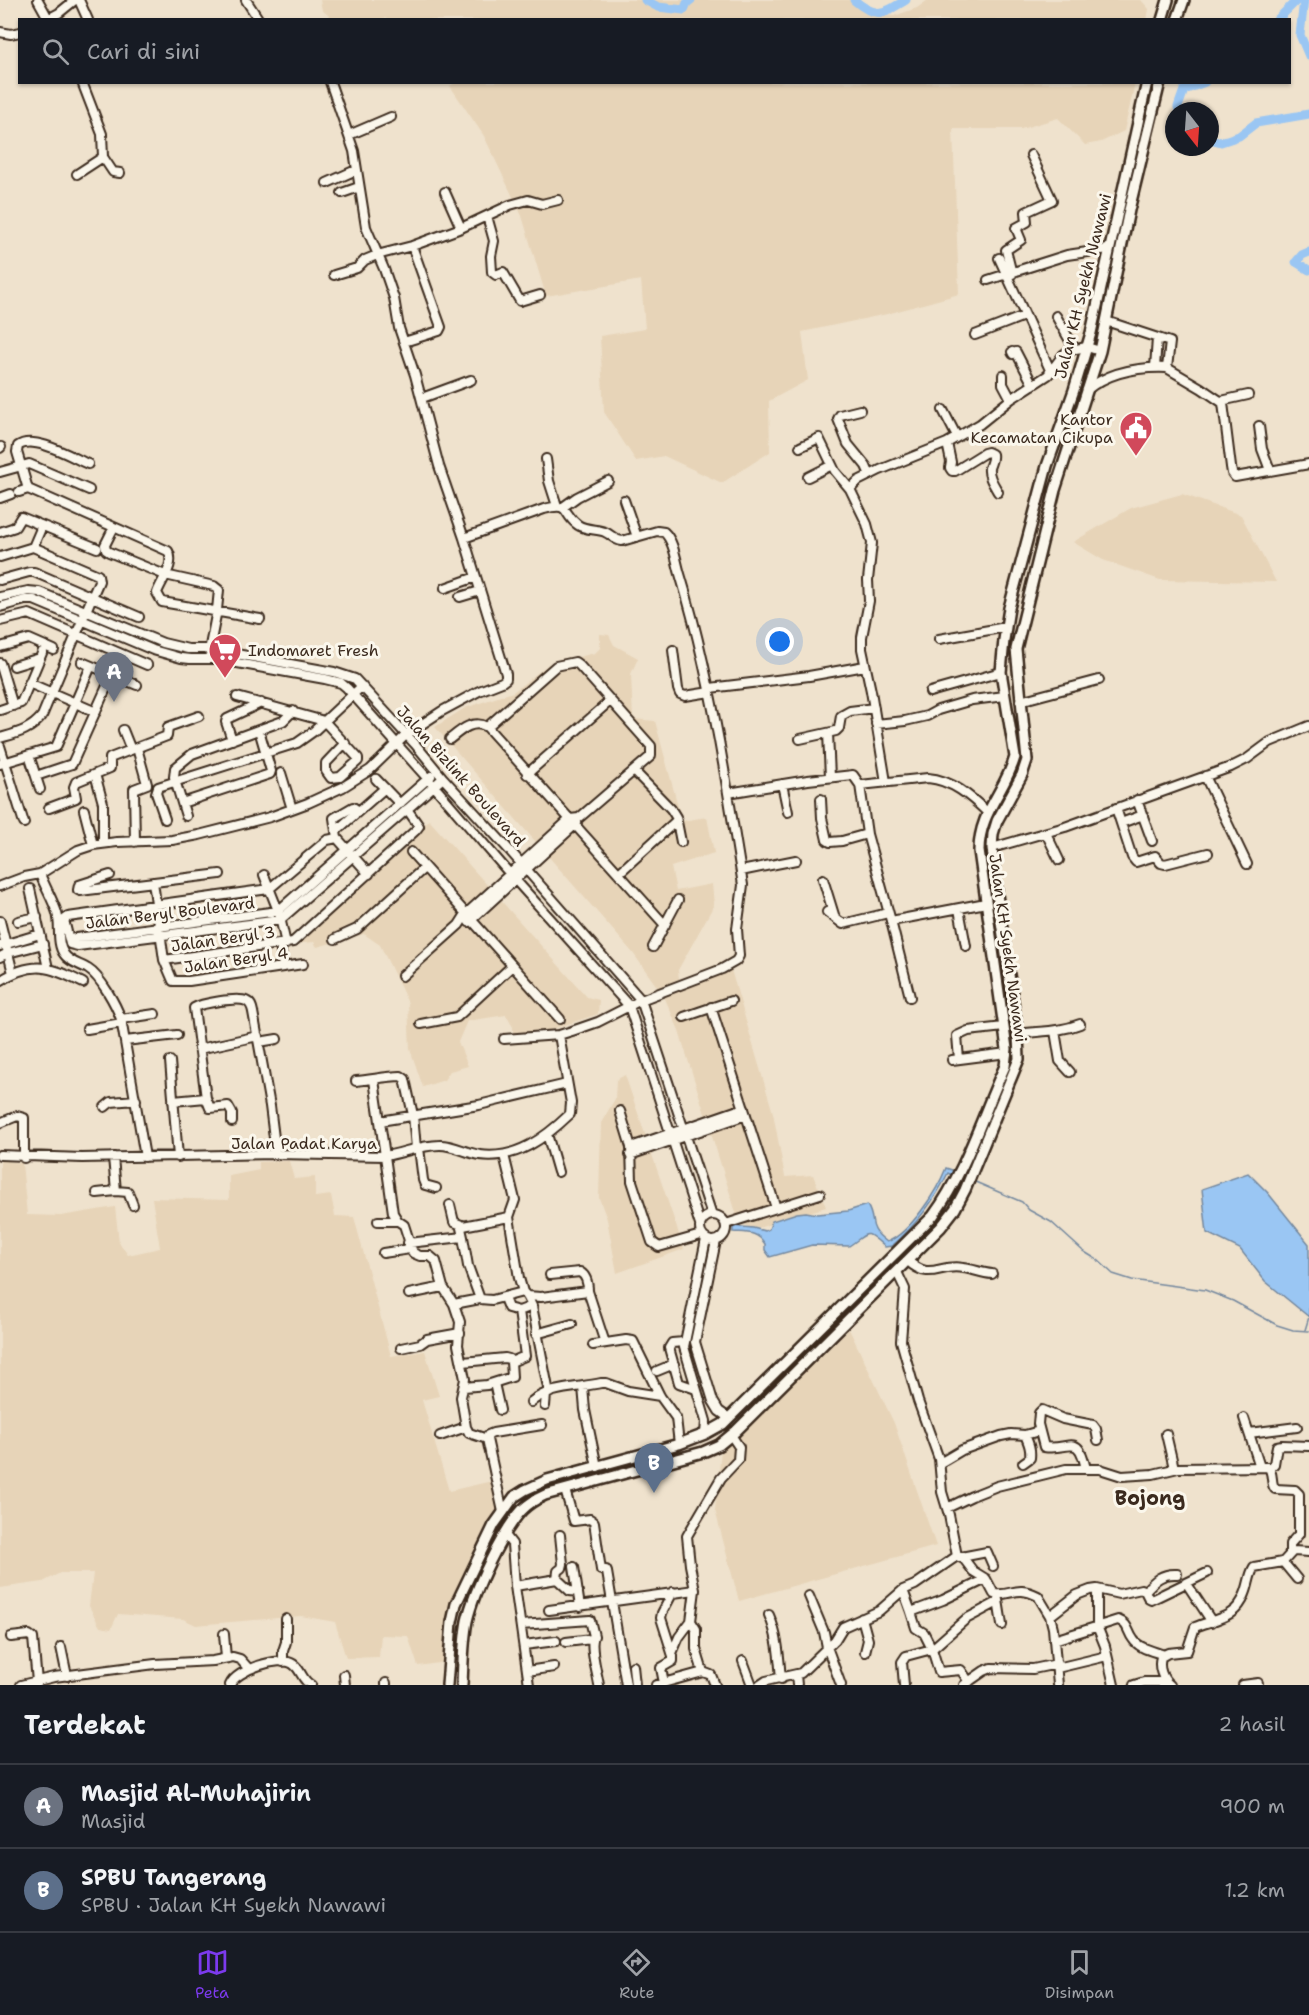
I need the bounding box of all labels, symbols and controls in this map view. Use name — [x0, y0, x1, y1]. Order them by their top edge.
search box — [18, 18, 1291, 84]
icon: search — [39, 35, 72, 68]
text: Cari di sini — [87, 37, 200, 66]
north arrow — [1165, 102, 1219, 156]
street label: Jalan KH Syekh Nawawi — [1050, 191, 1116, 381]
place label: Kantor Kecamatan Cikupa — [970, 409, 1113, 448]
public building icon: Kantor Kecamatan Cikupa — [1118, 410, 1154, 457]
your location — [765, 627, 794, 656]
supermarket icon: Indomaret Fresh — [207, 632, 243, 679]
place label: Indomaret Fresh — [248, 640, 379, 661]
pin: A — [94, 652, 134, 702]
street label: Jalan Bizlink Boulevard — [392, 701, 530, 851]
street label: Jalan KH Syekh Nawawi — [984, 852, 1032, 1044]
street label: Jalan Beryl Boulevard — [84, 892, 256, 934]
street label: Jalan Beryl 3 — [169, 921, 277, 957]
street label: Jalan Beryl 4 — [182, 942, 290, 978]
street label: Jalan Padat Karya — [231, 1133, 377, 1154]
pin: B — [634, 1444, 674, 1493]
district label: Bojong — [1115, 1485, 1185, 1511]
text: Terdekat — [24, 1707, 146, 1742]
text: 2 hasil — [1219, 1711, 1285, 1737]
text: Masjid Al-Muhajirin — [81, 1779, 311, 1808]
text: A — [36, 1793, 51, 1819]
text: 900 m — [1219, 1793, 1285, 1819]
text: Masjid — [81, 1808, 145, 1834]
text: SPBU Tangerang — [81, 1863, 266, 1892]
text: B — [37, 1877, 50, 1903]
text: 1.2 km — [1225, 1877, 1285, 1903]
text: SPBU · Jalan KH Syekh Nawawi — [81, 1892, 386, 1918]
tab: Peta — [195, 1946, 229, 2003]
tab: Rute — [619, 1946, 655, 2003]
tab: Disimpan — [1045, 1946, 1114, 2003]

